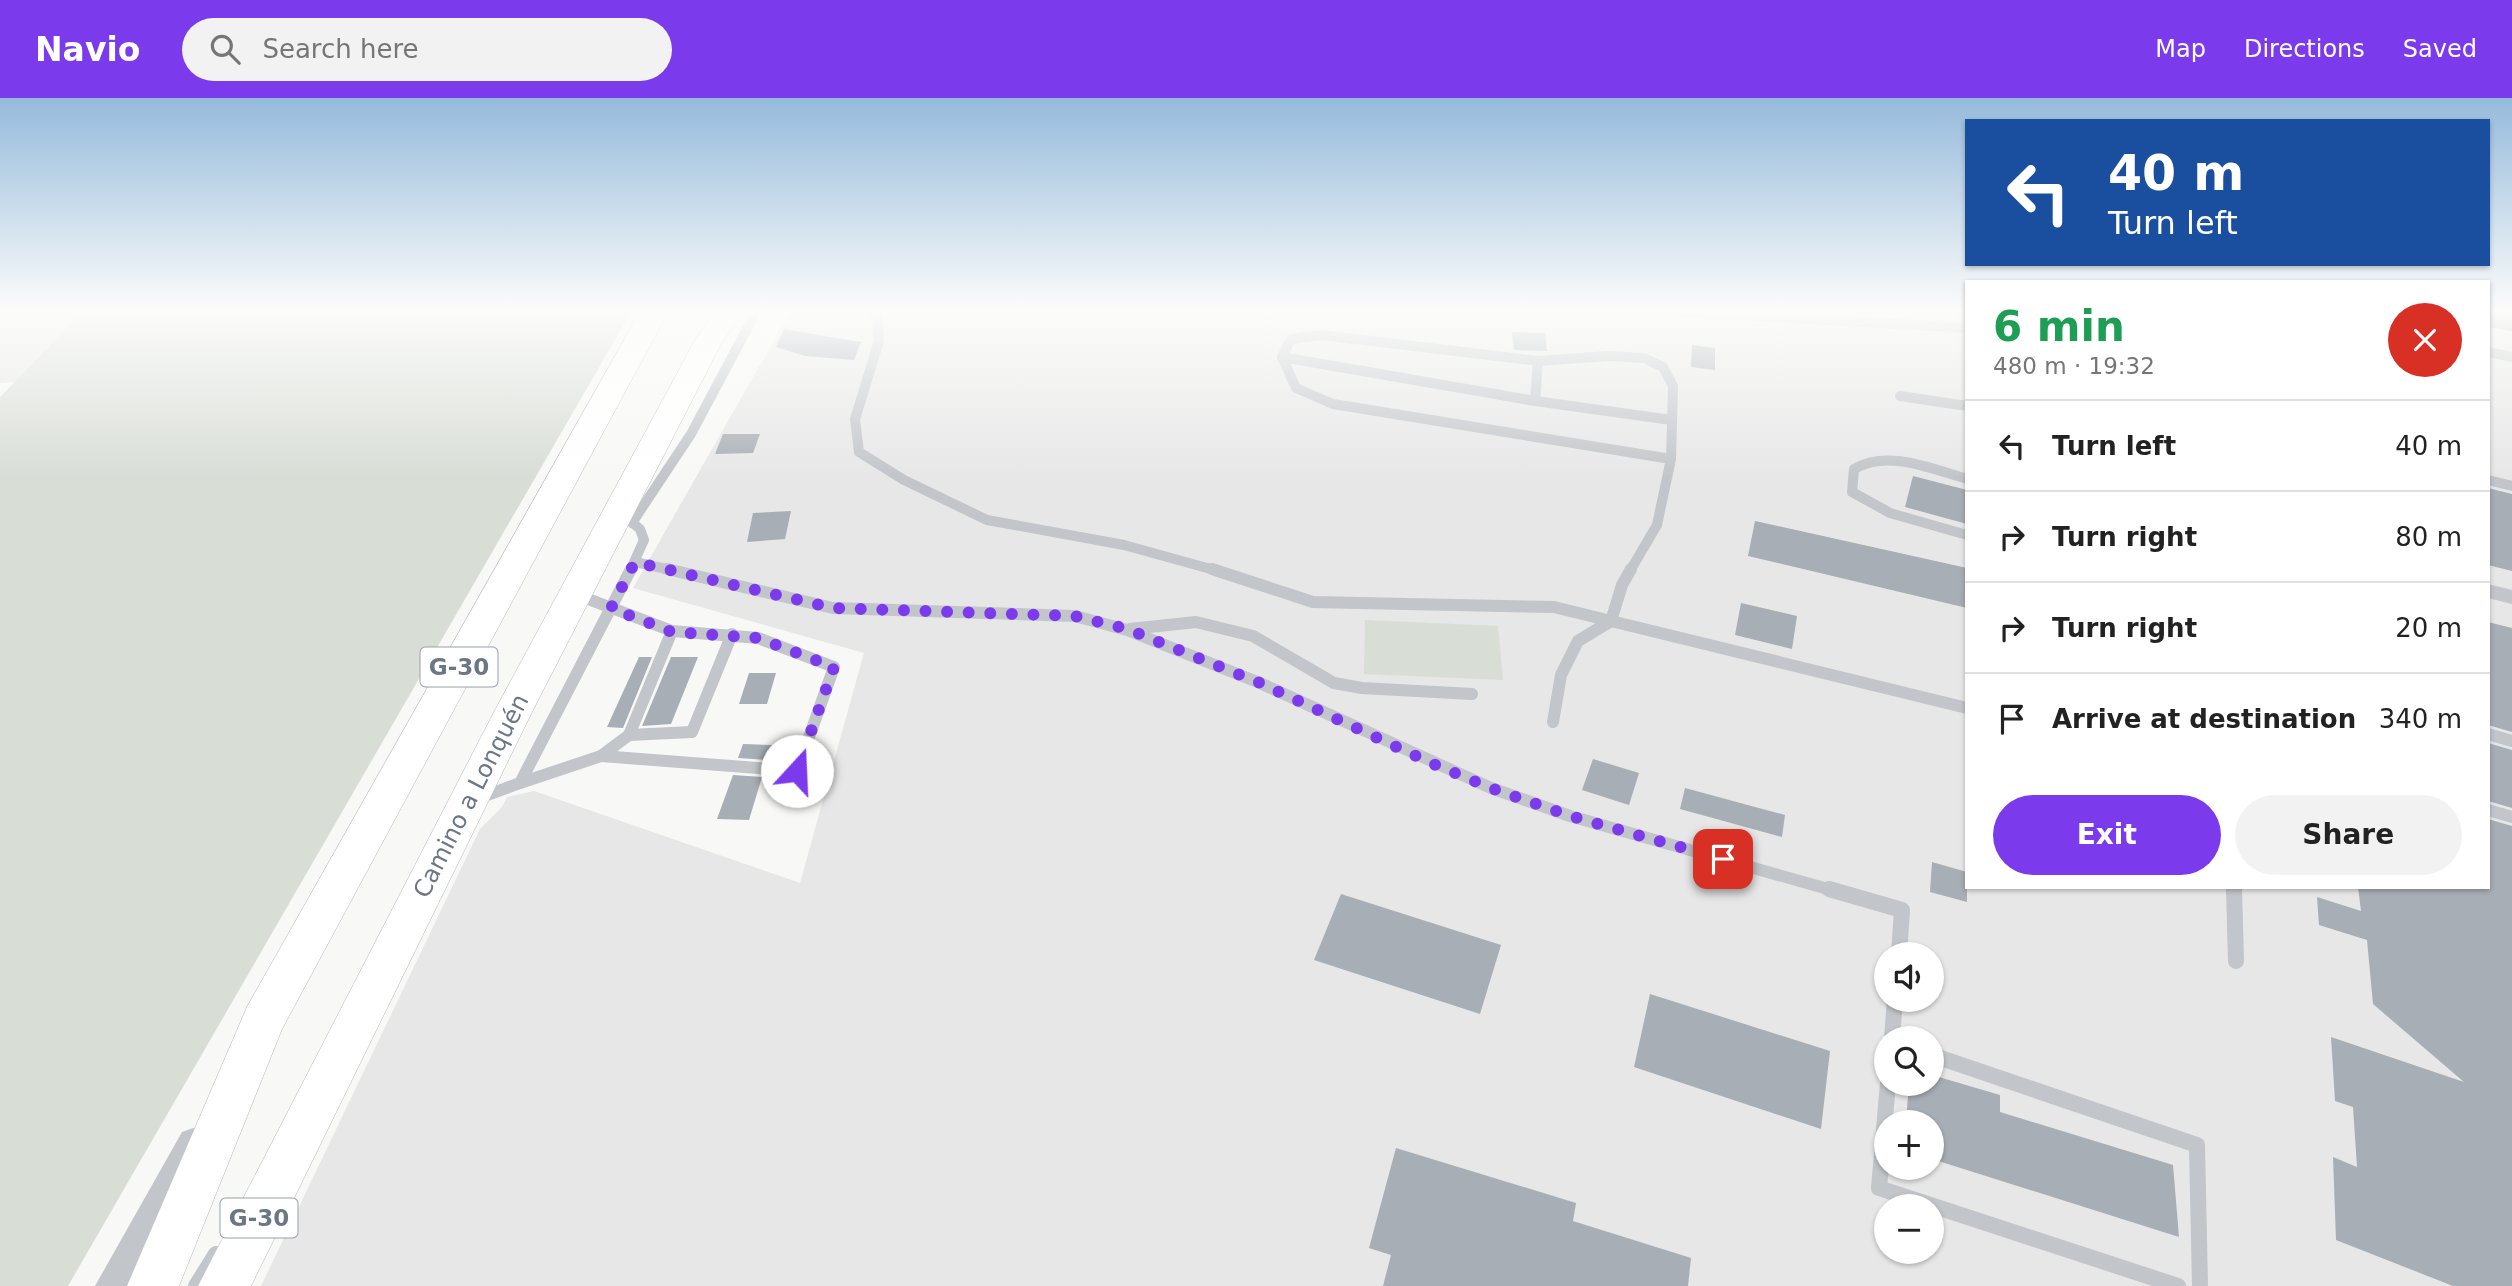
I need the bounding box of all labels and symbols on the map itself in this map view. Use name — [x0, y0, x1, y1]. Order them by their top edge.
road number: G-30 — [420, 648, 498, 687]
street label: Camino a Lonquén — [408, 690, 534, 902]
position arrow — [760, 734, 834, 808]
pin — [1693, 829, 1753, 889]
road number: G-30 — [220, 1198, 298, 1238]

